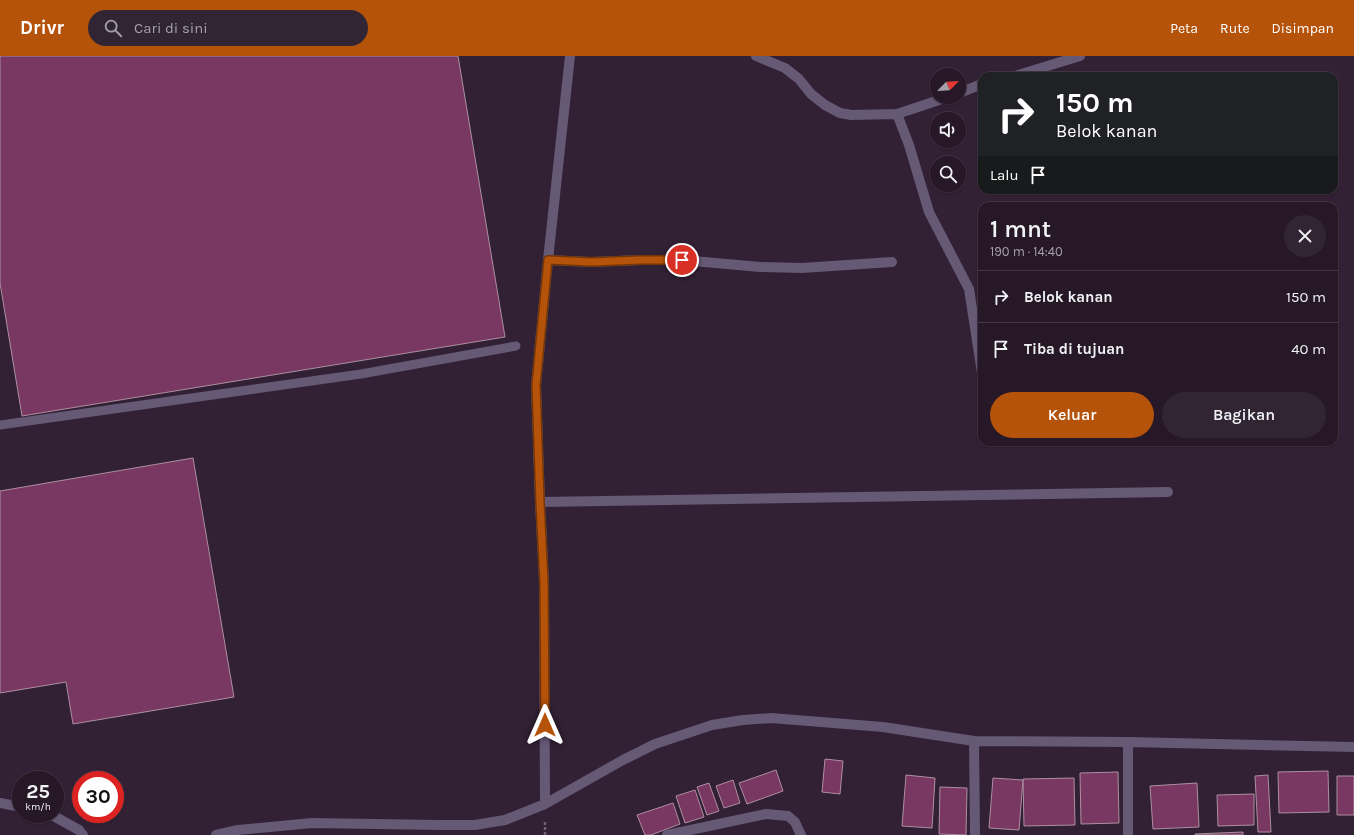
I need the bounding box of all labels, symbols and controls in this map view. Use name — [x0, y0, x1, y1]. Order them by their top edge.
search box — [88, 10, 368, 46]
text: Drivr — [20, 17, 64, 39]
icon: search — [102, 17, 124, 39]
text: Cari di sini — [134, 19, 208, 37]
text: Peta — [1170, 20, 1198, 37]
text: Rute — [1220, 20, 1250, 37]
text: Disimpan — [1272, 20, 1334, 37]
north arrow — [930, 68, 966, 104]
map controls — [930, 68, 966, 192]
text: 150 m — [1056, 86, 1134, 119]
icon: right — [990, 88, 1042, 140]
button: sound — [930, 112, 966, 148]
text: Belok kanan — [1056, 120, 1157, 142]
button: search — [930, 156, 966, 192]
icon: arrive — [1027, 164, 1049, 186]
text: Lalu — [990, 166, 1019, 184]
text: 1 mnt — [990, 215, 1051, 243]
button: close — [1284, 215, 1326, 257]
pin — [665, 243, 699, 277]
text: 190 m · 14:40 — [990, 244, 1063, 259]
icon: arrive — [671, 249, 693, 271]
icon: right — [990, 286, 1012, 308]
text: Belok kanan — [1024, 288, 1113, 306]
text: 150 m — [1286, 288, 1326, 306]
icon: arrive — [990, 338, 1012, 360]
text: Tiba di tujuan — [1024, 340, 1124, 358]
text: 40 m — [1291, 340, 1326, 358]
button: Keluar — [990, 392, 1154, 438]
button: Bagikan — [1162, 392, 1326, 438]
position arrow — [524, 704, 566, 746]
speed limit sign: 30 — [72, 771, 124, 823]
text: 25 — [26, 780, 50, 803]
text: km/h — [25, 801, 51, 813]

